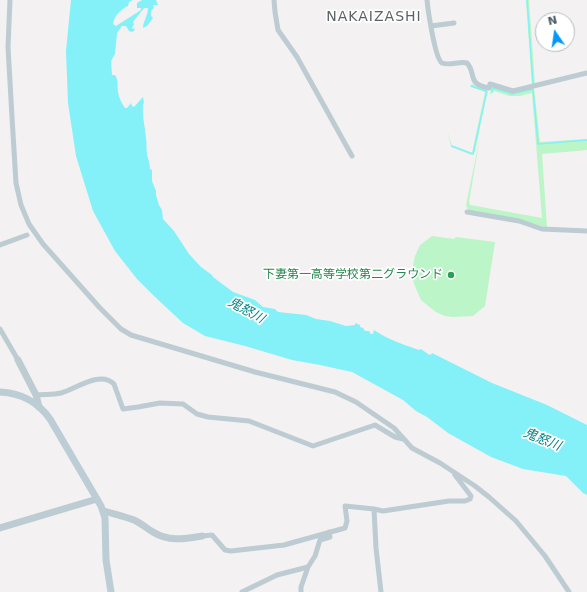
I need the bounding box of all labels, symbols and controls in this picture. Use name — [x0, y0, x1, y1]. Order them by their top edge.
district label: NAKAIZASHI — [326, 9, 422, 25]
north arrow — [535, 12, 575, 52]
text: N — [546, 13, 558, 28]
place label: 下妻第一高等学校第二グラウンド — [263, 268, 443, 282]
marker: 下妻第一高等学校第二グラウンド — [446, 270, 456, 280]
water label: 鬼怒川 — [225, 295, 267, 327]
water label: 鬼怒川 — [521, 425, 563, 455]

